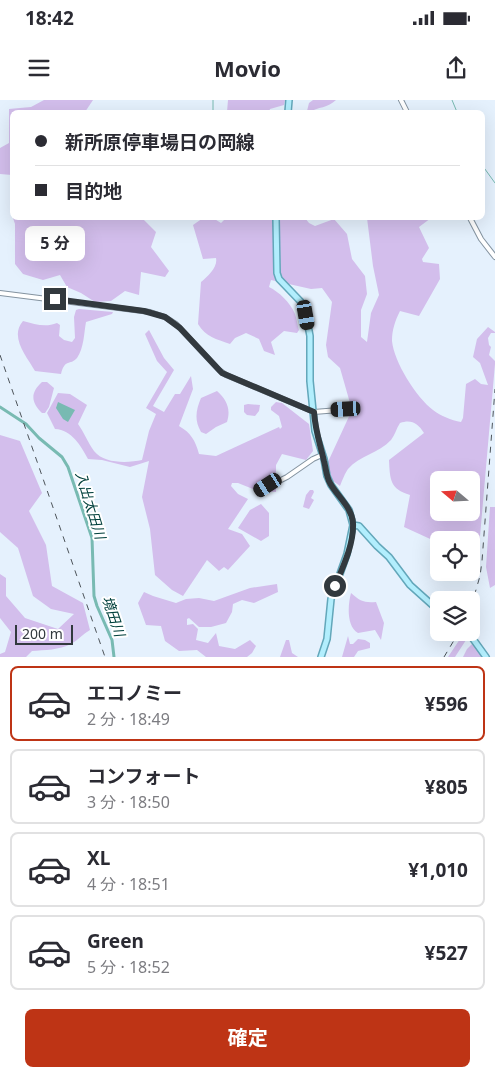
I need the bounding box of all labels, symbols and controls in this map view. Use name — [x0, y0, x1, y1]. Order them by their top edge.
text: 18:42 — [25, 5, 74, 31]
text: Movio — [214, 53, 281, 83]
icon: menu — [25, 54, 53, 82]
icon: share — [442, 54, 470, 82]
text: 新所原停車場日の岡線 — [65, 129, 255, 155]
text: 目的地 — [65, 178, 122, 204]
callout: 5 分 — [25, 226, 85, 262]
text: 5 分 — [40, 232, 70, 254]
route end — [44, 288, 66, 310]
car — [296, 299, 315, 331]
car — [330, 401, 361, 417]
water label: 入出太田川 — [72, 469, 111, 543]
car — [251, 471, 284, 499]
north arrow — [430, 471, 480, 521]
map controls — [430, 471, 480, 641]
button: locate — [430, 531, 480, 581]
route start — [324, 575, 346, 597]
button: layers — [430, 591, 480, 641]
water label: 境田川 — [98, 593, 130, 641]
scale bar — [15, 622, 72, 645]
text: 200 m — [22, 624, 63, 643]
text: エコノミー — [87, 680, 182, 706]
icon: car — [27, 681, 72, 726]
text: ¥596 — [425, 691, 468, 717]
text: 2 分 · 18:49 — [87, 708, 170, 730]
text: コンフォート — [87, 763, 200, 789]
icon: car — [27, 764, 72, 809]
text: ¥805 — [425, 774, 468, 800]
text: 3 分 · 18:50 — [87, 791, 170, 813]
text: XL — [87, 845, 110, 871]
icon: car — [27, 847, 72, 892]
text: ¥1,010 — [408, 857, 468, 883]
text: 4 分 · 18:51 — [87, 873, 170, 895]
text: Green — [87, 928, 144, 954]
icon: car — [27, 930, 72, 975]
text: ¥527 — [425, 940, 468, 966]
text: 5 分 · 18:52 — [87, 956, 170, 978]
button: 確定 — [25, 1009, 470, 1067]

